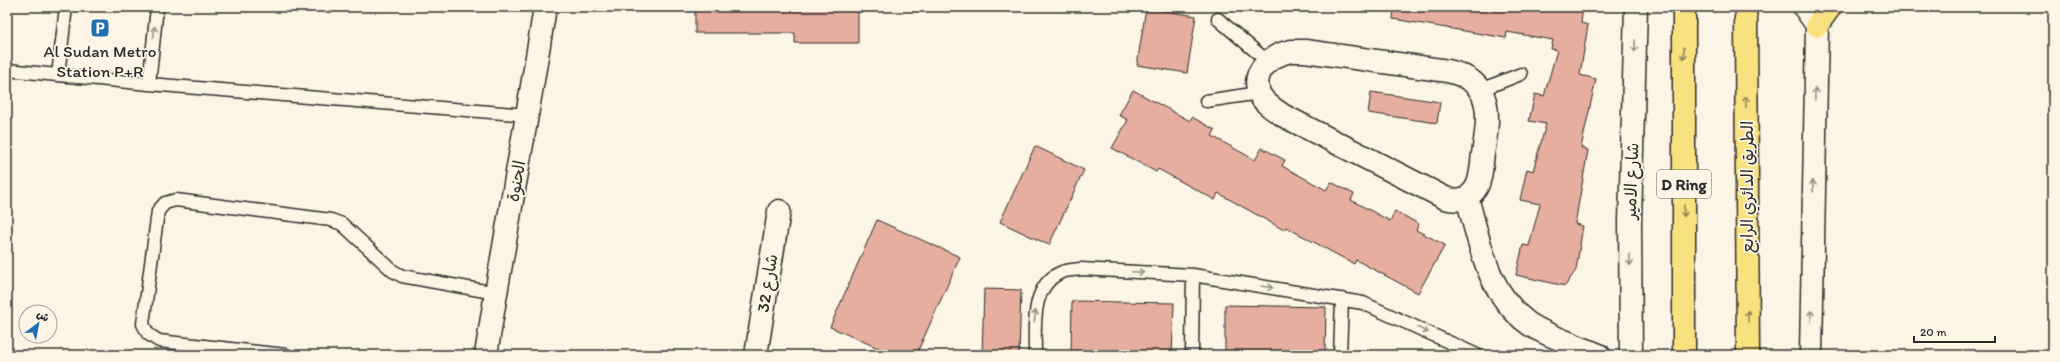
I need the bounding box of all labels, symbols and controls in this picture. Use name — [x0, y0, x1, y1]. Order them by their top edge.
parking icon: Al Sudan Metro Station P+R — [89, 17, 111, 39]
one-way arrow — [151, 26, 158, 39]
one-way arrow — [1631, 39, 1639, 52]
place label: Al Sudan Metro Station P+R — [44, 41, 156, 81]
one-way arrow — [1680, 46, 1688, 59]
one-way arrow — [1811, 88, 1818, 101]
one-way arrow — [1742, 96, 1750, 109]
street label: الطريق الدائري الرابع — [1737, 121, 1760, 253]
street label: شارع الامير — [1620, 142, 1644, 222]
street label: الحنوة — [503, 159, 531, 203]
road number: D Ring — [1657, 170, 1711, 198]
one-way arrow — [1809, 180, 1817, 193]
one-way arrow — [1680, 204, 1688, 217]
street label: شارع 32 — [753, 252, 783, 314]
one-way arrow — [1626, 253, 1634, 266]
one-way arrow — [1131, 269, 1144, 276]
one-way arrow — [1260, 283, 1273, 291]
north arrow — [18, 304, 58, 344]
text: ش — [34, 307, 52, 325]
one-way arrow — [1032, 310, 1039, 323]
one-way arrow — [1744, 310, 1752, 323]
one-way arrow — [1807, 310, 1815, 323]
scale bar — [1914, 318, 1995, 344]
text: 20 m — [1920, 325, 1947, 339]
one-way arrow — [1417, 327, 1429, 334]

